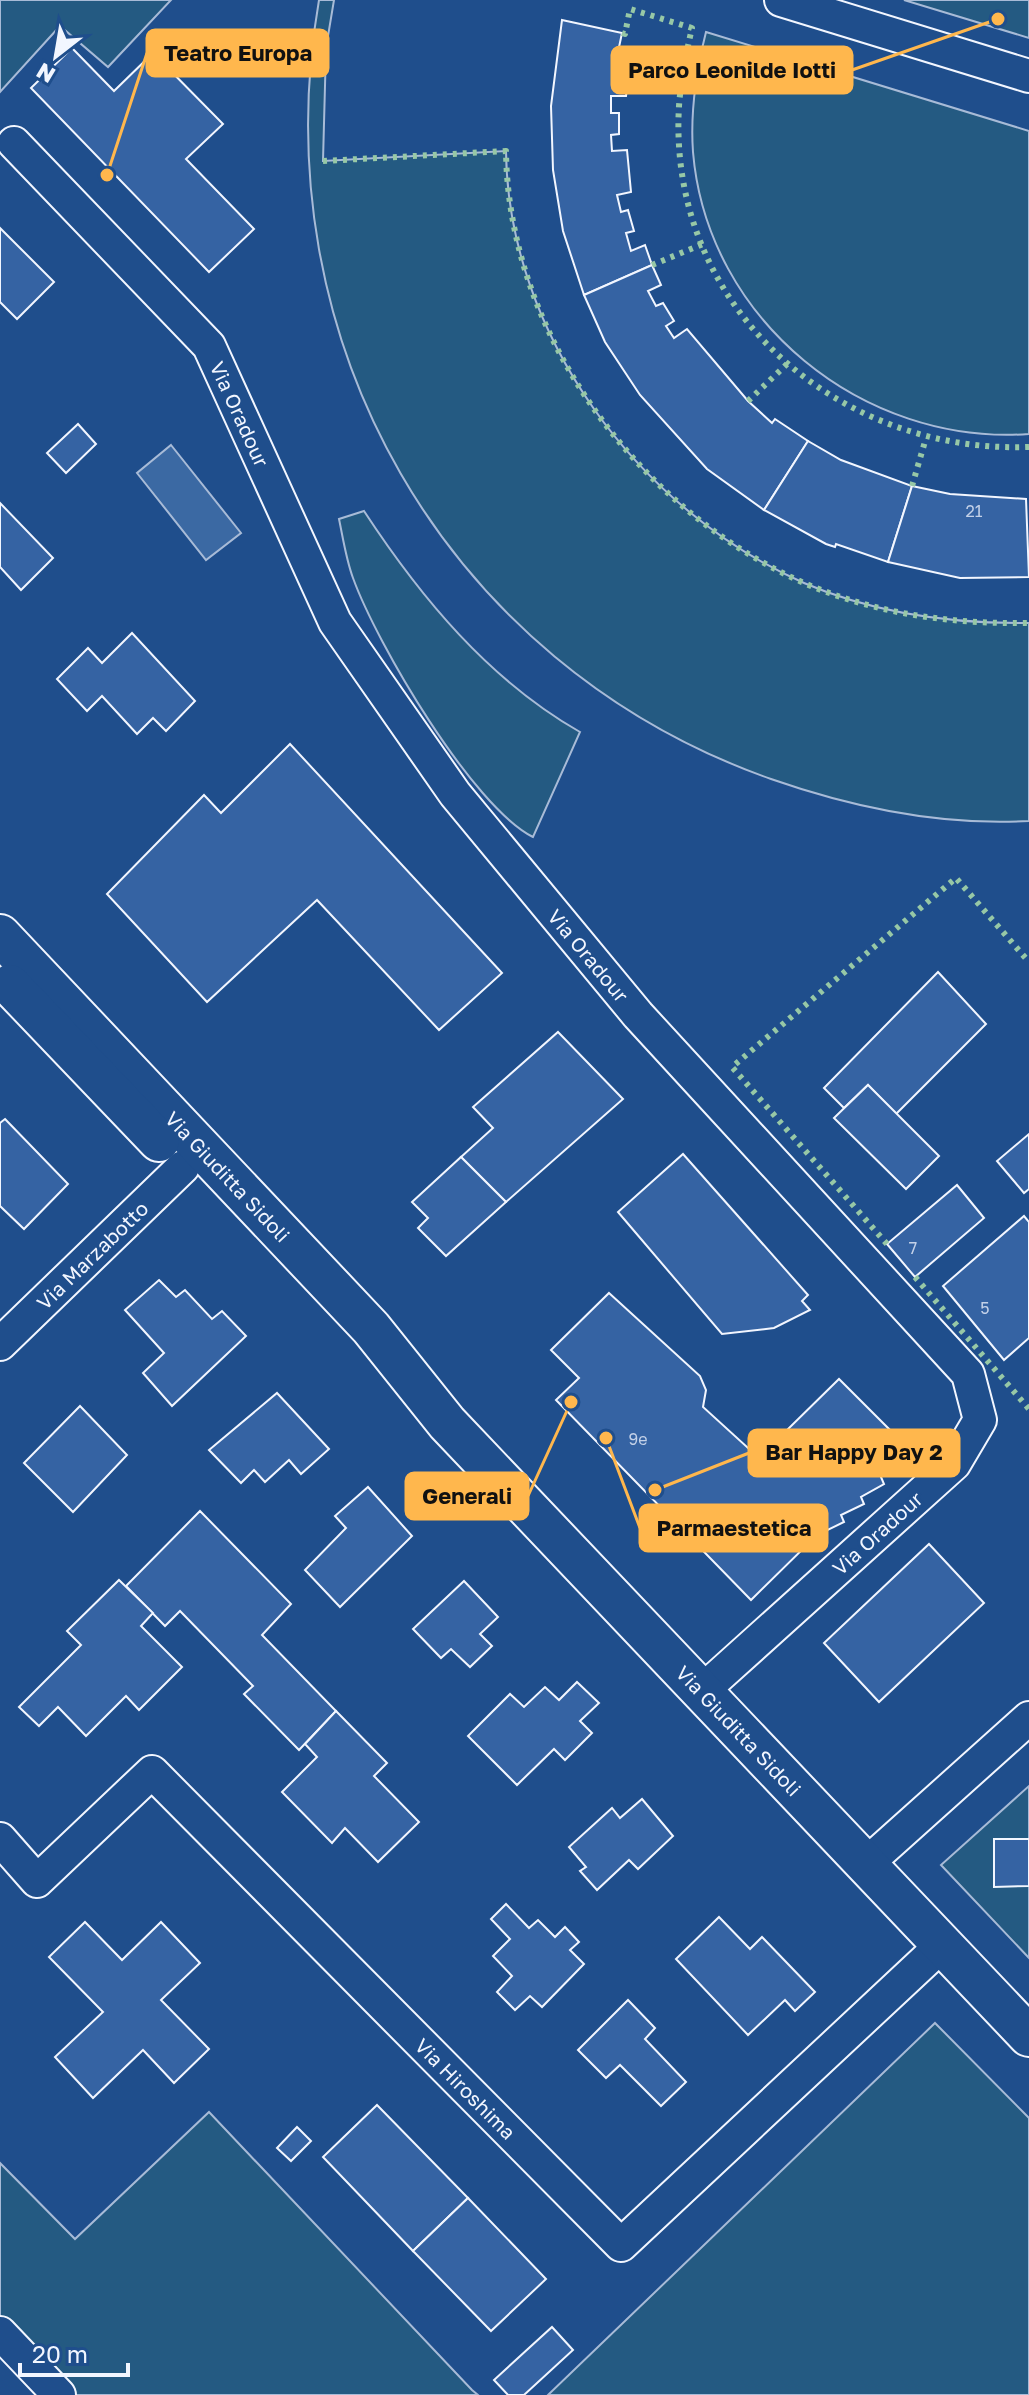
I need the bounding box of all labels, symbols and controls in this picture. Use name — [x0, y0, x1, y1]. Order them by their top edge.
north arrow — [16, 16, 96, 96]
callout: Teatro Europa — [147, 30, 328, 76]
text: Teatro Europa — [164, 39, 312, 66]
callout: Parco Leonilde Iotti — [612, 47, 852, 93]
text: Parco Leonilde Iotti — [628, 56, 836, 83]
text: N — [31, 58, 60, 89]
street label: Via Oradour — [206, 357, 274, 470]
house number: 21 — [965, 501, 983, 521]
street label: Via Oradour — [543, 904, 634, 1007]
street label: Via Giuditta Sidoli — [161, 1106, 295, 1247]
street label: Via Marzabotto — [31, 1196, 153, 1314]
house number: 7 — [909, 1238, 917, 1258]
house number: 5 — [980, 1298, 990, 1318]
house number: 9e — [629, 1429, 647, 1449]
callout: Bar Happy Day 2 — [749, 1430, 959, 1476]
text: Bar Happy Day 2 — [765, 1438, 943, 1465]
callout: Generali — [406, 1473, 528, 1519]
text: Generali — [422, 1482, 512, 1509]
street label: Via Oradour — [827, 1486, 927, 1580]
callout: Parmaestetica — [640, 1505, 827, 1551]
text: Parmaestetica — [657, 1514, 811, 1541]
street label: Via Giuditta Sidoli — [671, 1660, 806, 1801]
street label: Via Hiroshima — [411, 2033, 521, 2144]
scale bar — [20, 2327, 128, 2377]
text: 20 m — [32, 2339, 88, 2368]

